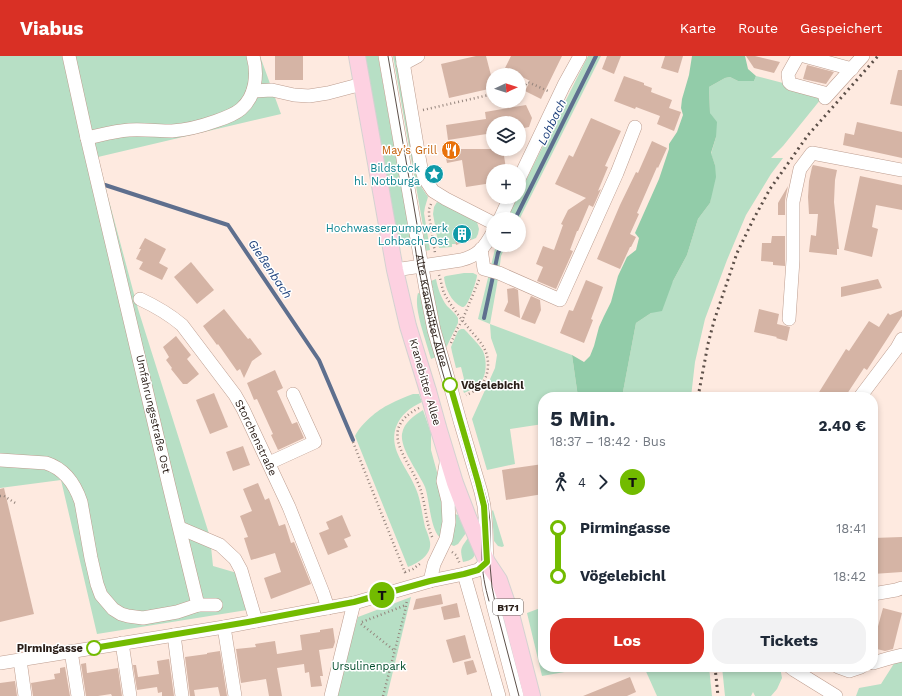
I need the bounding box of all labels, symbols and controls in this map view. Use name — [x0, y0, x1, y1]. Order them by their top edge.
text: Viabus — [20, 17, 83, 40]
text: Karte — [680, 20, 716, 36]
text: Route — [738, 20, 778, 36]
text: Gespeichert — [800, 20, 882, 36]
north arrow — [486, 68, 526, 108]
map controls — [486, 68, 526, 252]
water label: Lohbach — [535, 97, 569, 147]
button: layers — [486, 116, 526, 156]
restaurant icon: May’s Grill — [440, 139, 462, 161]
place label: May’s Grill — [382, 144, 438, 157]
place label: Bildstock hl. Notburga — [354, 162, 420, 188]
place icon: Bildstock hl. Notburga — [423, 163, 445, 185]
button: + — [486, 164, 526, 204]
button: − — [486, 212, 526, 252]
place label: Hochwasserpumpwerk Lohbach-Ost — [326, 222, 448, 248]
building icon: Hochwasserpumpwerk Lohbach-Ost — [451, 223, 473, 245]
water label: Gießenbach — [245, 237, 295, 301]
street label: Alte Kranebitter Allee — [413, 253, 451, 369]
street label: Kranebitter Allee — [406, 337, 444, 427]
street label: Umfahrungsstraße Ost — [133, 353, 173, 475]
marker: Vögelebichl — [442, 377, 458, 393]
place label: Vögelebichl — [461, 379, 524, 392]
street label: Storchenstraße — [232, 397, 280, 478]
text: 5 Min. — [550, 406, 616, 431]
text: 2.40 € — [819, 417, 866, 435]
text: 18:37 – 18:42 · Bus — [550, 434, 666, 449]
icon: walk — [550, 471, 572, 493]
icon: forward — [592, 471, 614, 493]
text: T — [628, 474, 637, 490]
text: 4 — [578, 475, 586, 490]
text: Pirmingasse — [580, 519, 670, 537]
text: 18:41 — [836, 521, 866, 536]
text: Vögelebichl — [580, 567, 666, 585]
text: 18:42 — [834, 569, 866, 584]
line badge: T — [369, 582, 395, 608]
text: T — [377, 587, 387, 603]
road number: B171 — [493, 599, 523, 615]
button: Los — [550, 618, 704, 664]
button: Tickets — [712, 618, 866, 664]
marker: Pirmingasse — [86, 640, 102, 656]
place label: Pirmingasse — [17, 642, 83, 655]
park label: Ursulinenpark — [332, 660, 406, 673]

